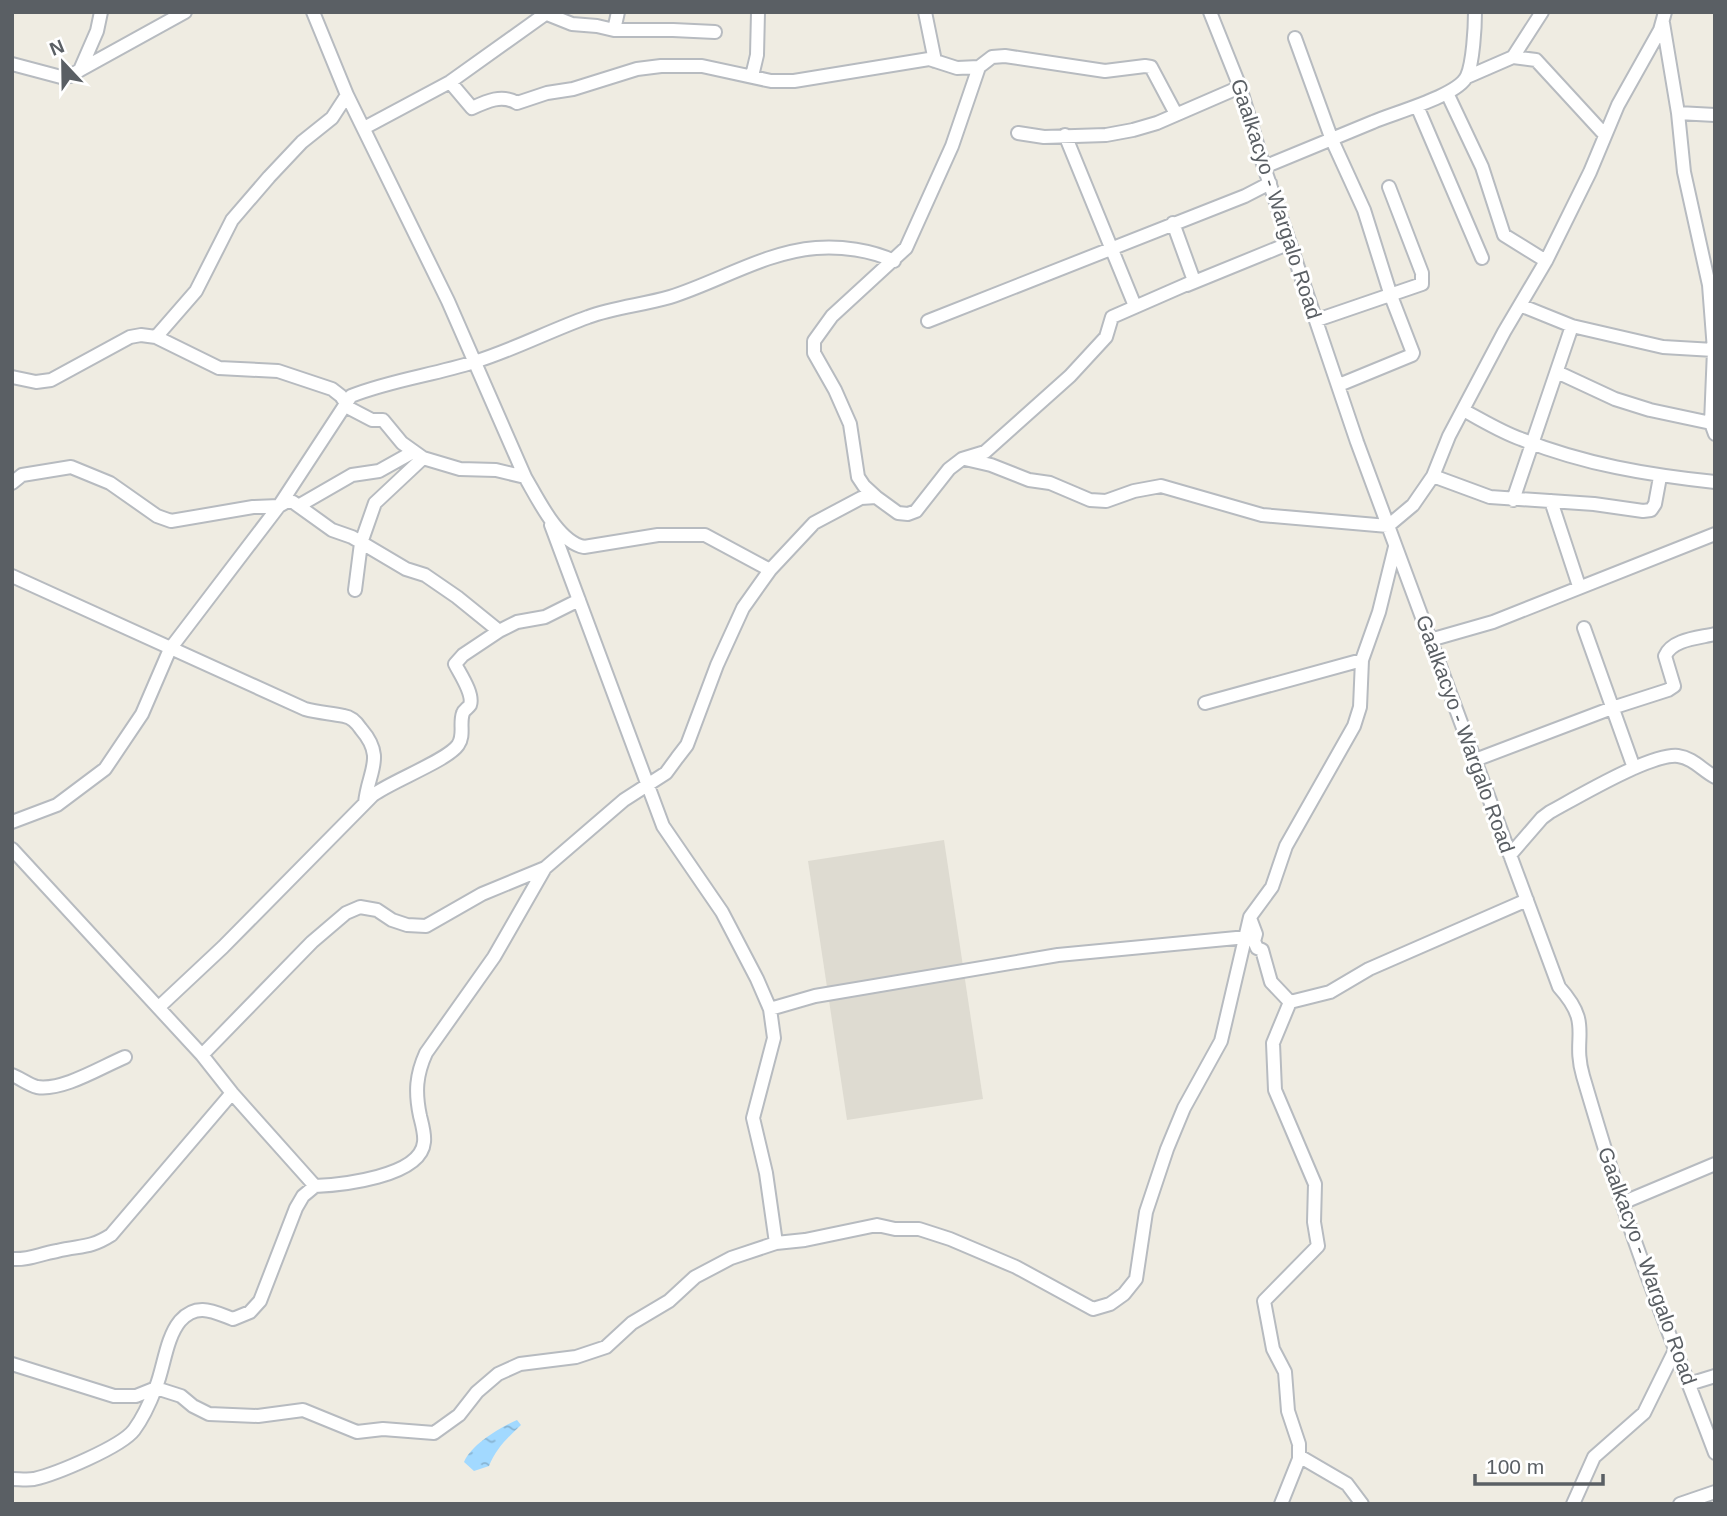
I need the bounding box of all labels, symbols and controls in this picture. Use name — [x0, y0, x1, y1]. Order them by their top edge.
north arrow — [28, 28, 98, 98]
text: N — [47, 35, 67, 60]
street label: Gaalkacyo - Wargalo Road — [1227, 76, 1326, 322]
street label: Gaalkacyo - Wargalo Road — [1412, 612, 1519, 856]
street label: Gaalkacyo - Wargalo Road — [1594, 1144, 1701, 1388]
scale bar — [1475, 1442, 1603, 1486]
text: 100 m — [1486, 1455, 1544, 1478]

